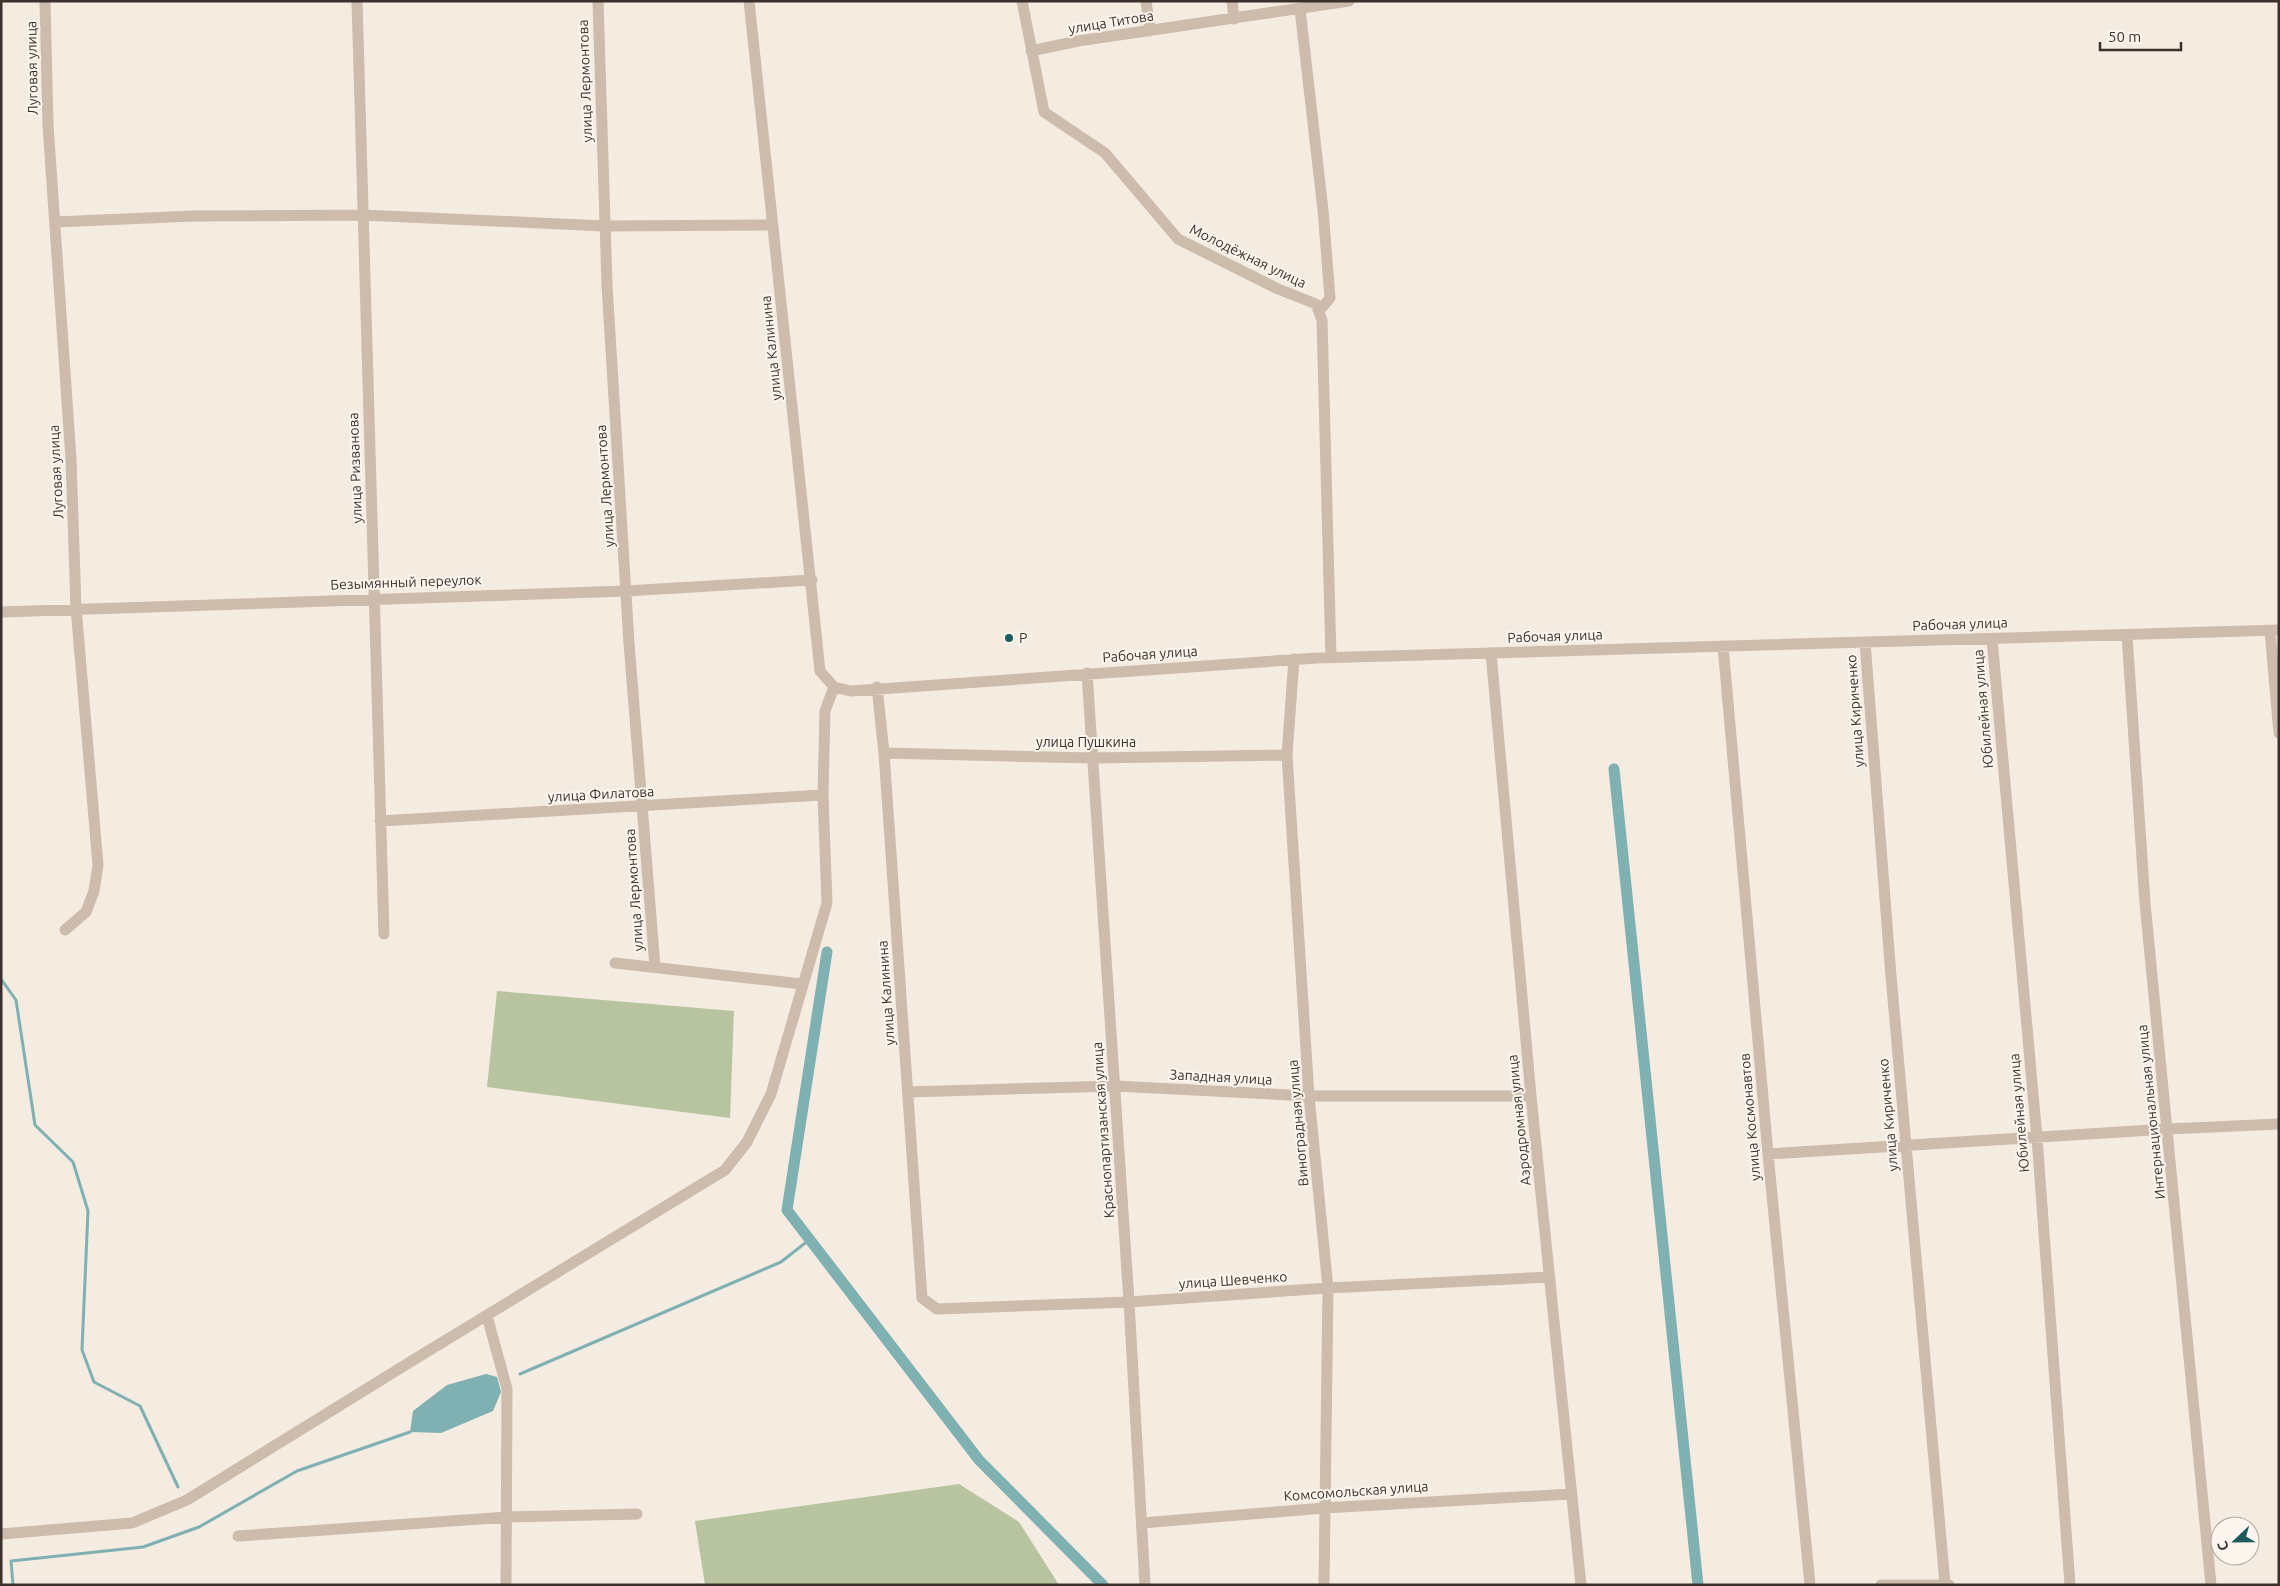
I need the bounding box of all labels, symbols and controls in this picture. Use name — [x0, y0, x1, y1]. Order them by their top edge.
street label: улица Титова — [1067, 7, 1155, 37]
street label: улица Лермонтова — [575, 19, 595, 143]
scale bar — [2100, 20, 2181, 52]
street label: Луговая улица — [23, 21, 41, 115]
text: 50 m — [2108, 28, 2141, 45]
street label: Молодёжная улица — [1187, 221, 1309, 291]
street label: улица Калинина — [758, 295, 784, 401]
street label: улица Ризванова — [345, 412, 365, 524]
street label: улица Лермонтова — [593, 424, 617, 548]
street label: Луговая улица — [46, 425, 66, 519]
street label: Безымянный переулок — [330, 571, 482, 593]
street label: Рабочая улица — [1912, 614, 2008, 634]
street label: Рабочая улица — [1507, 626, 1603, 646]
place label: Р — [1019, 630, 1027, 646]
marker: Р — [1003, 632, 1015, 644]
street label: Рабочая улица — [1102, 643, 1198, 665]
street label: Юбилейная улица — [1970, 649, 1996, 769]
street label: улица Кириченко — [1843, 654, 1867, 768]
street label: улица Пушкина — [1036, 734, 1136, 750]
street label: улица Филатова — [547, 783, 655, 805]
street label: улица Лермонтова — [622, 828, 646, 952]
street label: улица Калинина — [874, 940, 898, 1046]
street label: Интернациональная улица — [2134, 1024, 2168, 1200]
street label: Краснопартизанская улица — [1089, 1041, 1117, 1219]
street label: улица Космонавтов — [1736, 1052, 1764, 1182]
street label: Юбилейная улица — [2006, 1053, 2032, 1173]
street label: Аэродромная улица — [1504, 1054, 1534, 1186]
street label: улица Кириченко — [1875, 1058, 1901, 1172]
street label: Виноградная улица — [1284, 1059, 1312, 1187]
street label: Западная улица — [1169, 1066, 1273, 1088]
street label: улица Шевченко — [1178, 1268, 1288, 1292]
street label: Комсомольская улица — [1283, 1478, 1429, 1504]
north arrow — [2210, 1516, 2260, 1566]
text: С — [2214, 1539, 2232, 1553]

